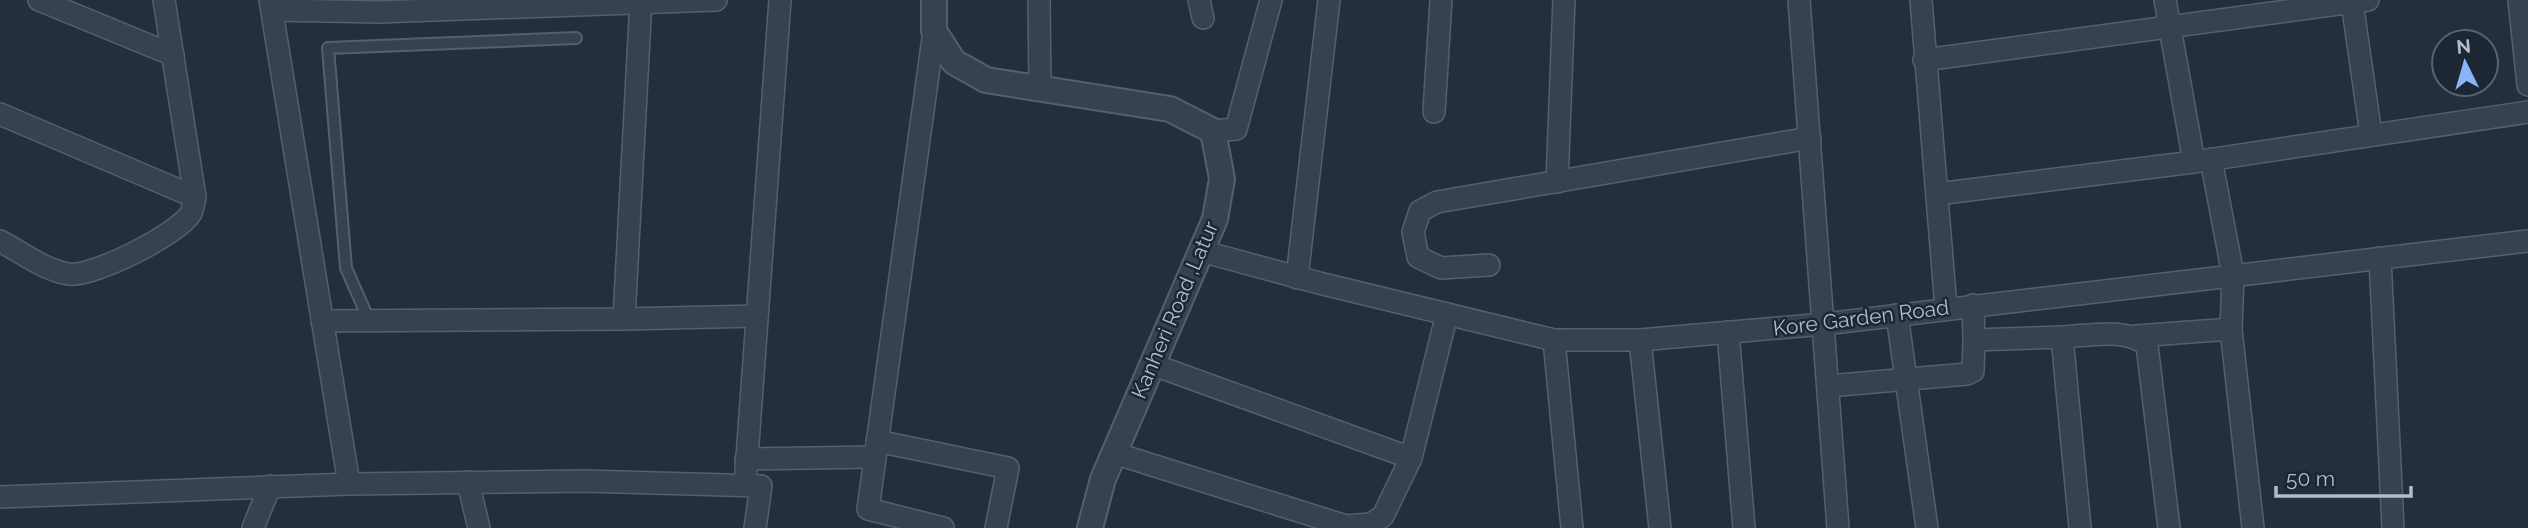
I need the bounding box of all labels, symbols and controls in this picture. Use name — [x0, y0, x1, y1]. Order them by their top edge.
north arrow — [2430, 28, 2500, 98]
text: N — [2455, 34, 2472, 58]
street label: Kanheri Road ,Latur — [1126, 217, 1223, 402]
street label: Kore Garden Road — [1772, 294, 1950, 341]
scale bar — [2276, 454, 2411, 498]
text: 50 m — [2286, 466, 2335, 491]

